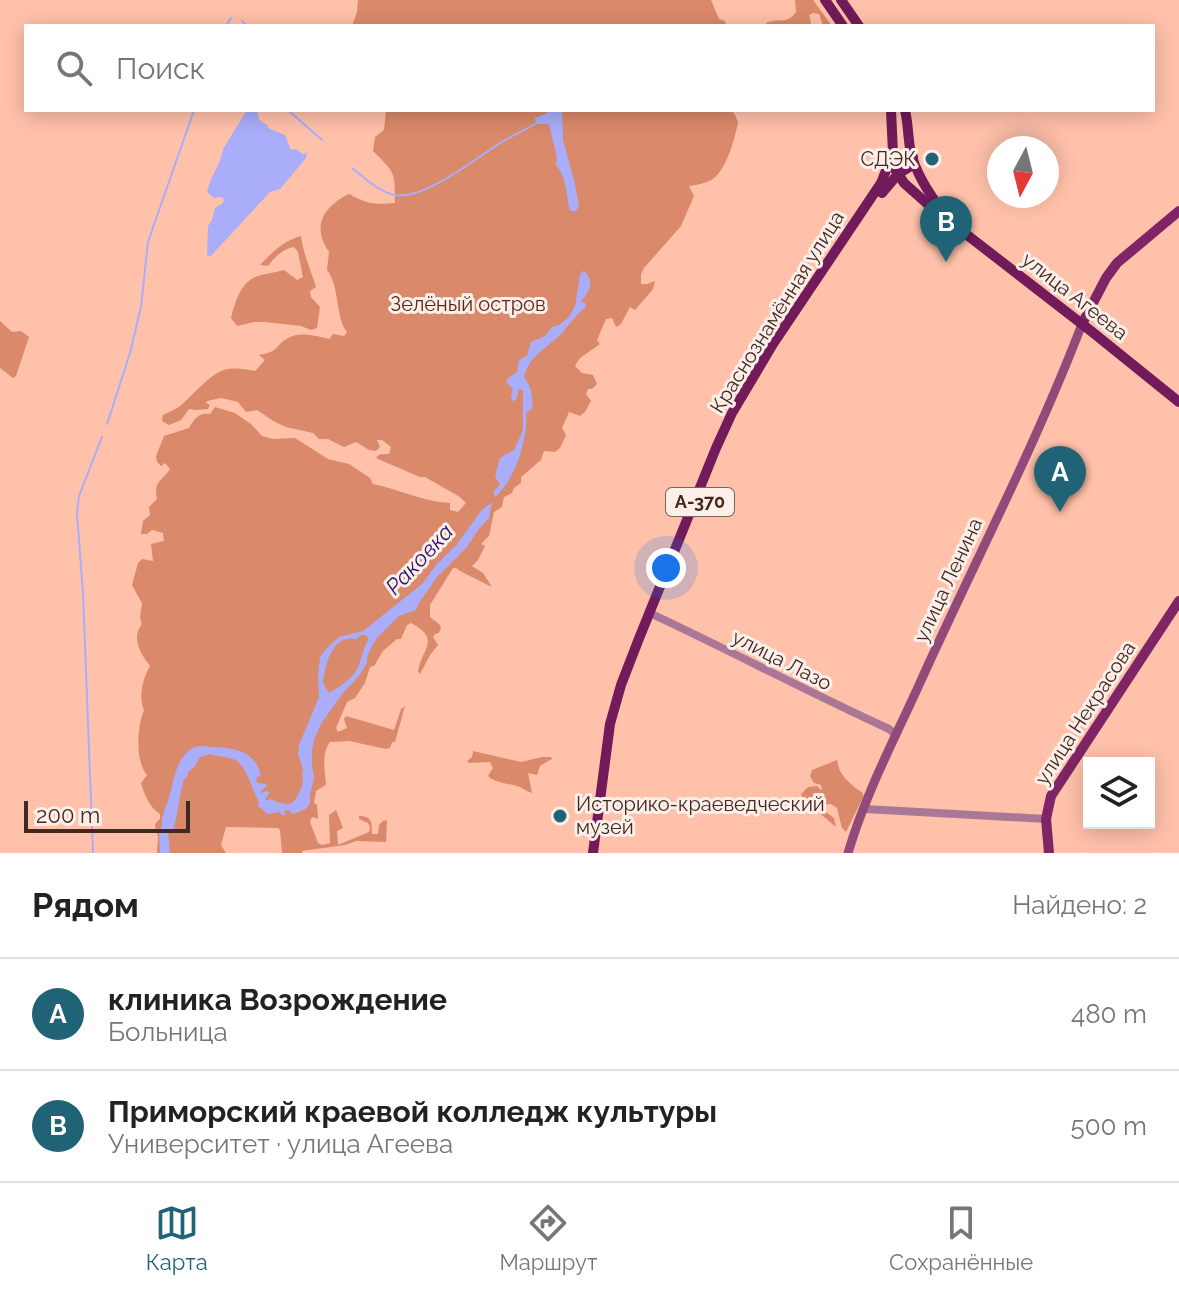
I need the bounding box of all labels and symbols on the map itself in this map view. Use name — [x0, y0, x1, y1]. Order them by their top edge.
north arrow — [987, 136, 1059, 208]
place label: СДЭК — [860, 147, 916, 171]
marker: СДЭК — [923, 150, 941, 168]
pin: B — [920, 196, 972, 262]
street label: Краснознамённая улица — [705, 207, 849, 417]
street label: улица Агеева — [1017, 247, 1133, 345]
park label: Зелёный остров — [390, 292, 546, 316]
pin: A — [1034, 446, 1086, 512]
road number: А-370 — [666, 488, 734, 516]
street label: улица Ленина — [909, 514, 987, 646]
water label: Раковка — [380, 518, 458, 600]
your location — [646, 548, 686, 588]
street label: улица Лазо — [728, 625, 836, 695]
street label: улица Некрасова — [1030, 637, 1140, 789]
place label: Историко-краеведческий музей — [576, 792, 825, 839]
scale bar — [24, 797, 190, 833]
marker: Историко-краеведческий музей — [551, 807, 569, 825]

